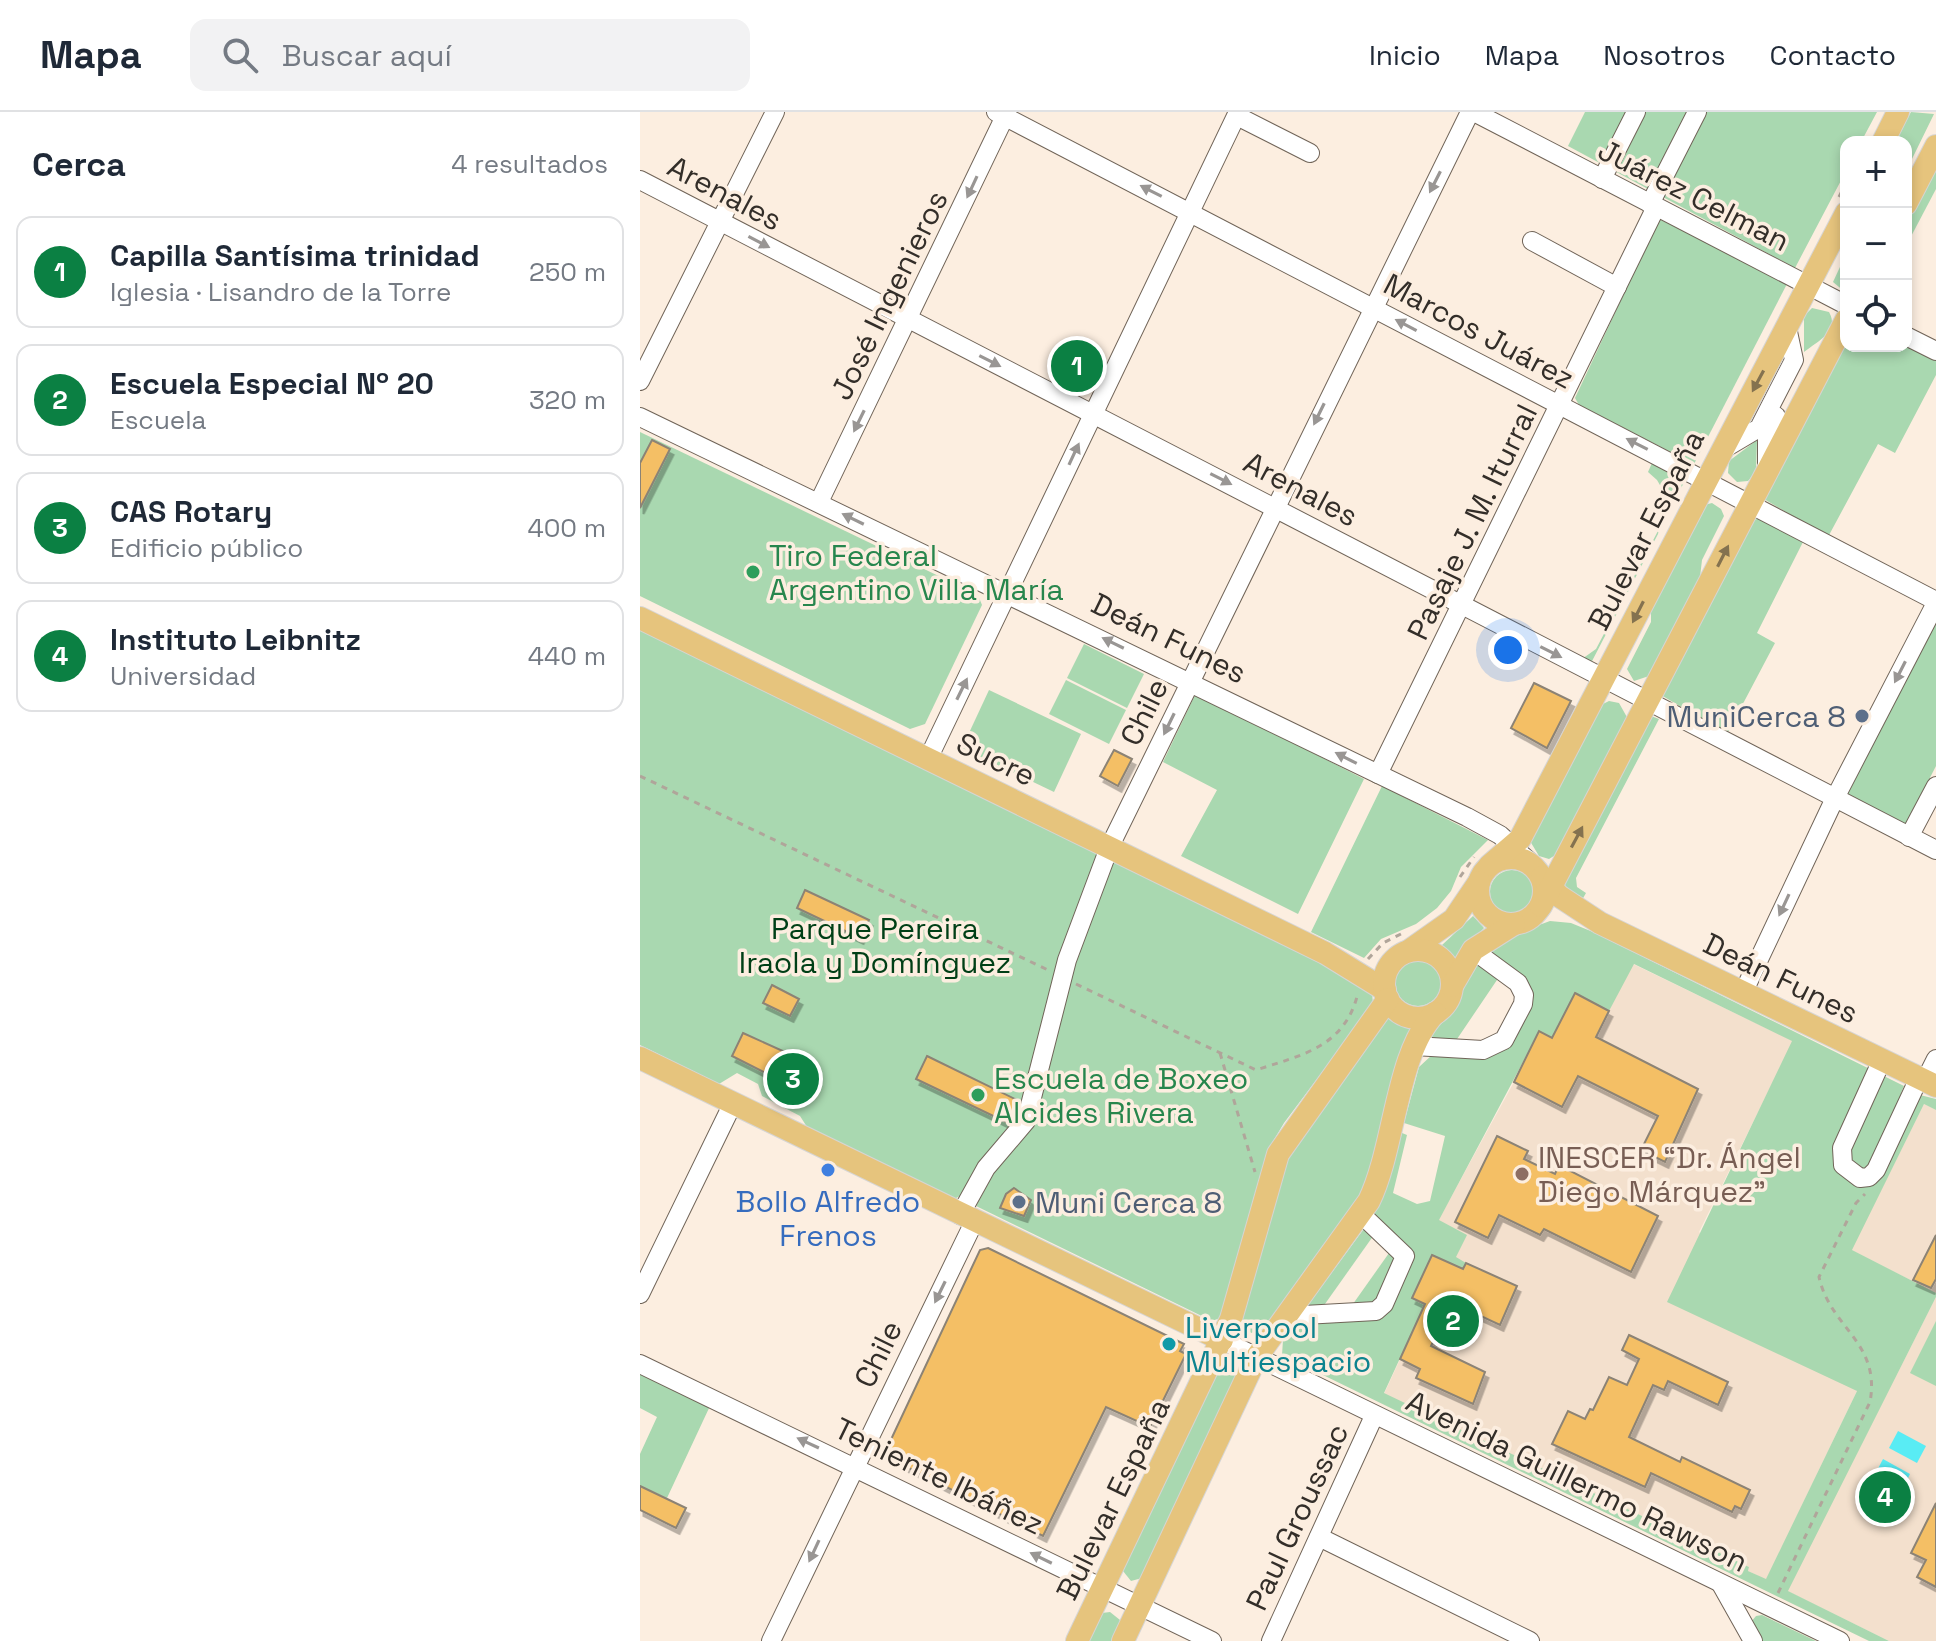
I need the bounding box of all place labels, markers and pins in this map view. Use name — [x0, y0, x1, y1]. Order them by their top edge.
pin: 1 — [1051, 336, 1103, 396]
place label: Tiro Federal Argentino Villa María — [769, 536, 1064, 609]
marker: Tiro Federal Argentino Villa María — [744, 563, 762, 581]
place label: MuniCerca 8 — [1667, 697, 1846, 736]
marker: MuniCerca 8 — [1853, 707, 1871, 725]
pin: 3 — [767, 1049, 819, 1109]
place label: Escuela de Boxeo Alcides Rivera — [994, 1059, 1248, 1132]
marker: Escuela de Boxeo Alcides Rivera — [969, 1086, 987, 1104]
place label: INESCER “Dr. Ángel Diego Márquez” — [1538, 1138, 1801, 1211]
marker: Bollo Alfredo Frenos — [819, 1161, 837, 1179]
marker: INESCER “Dr. Ángel Diego Márquez” — [1513, 1165, 1531, 1183]
place label: Bollo Alfredo Frenos — [736, 1182, 920, 1255]
place label: Muni Cerca 8 — [1035, 1183, 1222, 1222]
marker: Muni Cerca 8 — [1010, 1193, 1028, 1211]
pin: 2 — [1427, 1291, 1479, 1351]
place label: Liverpool Multiespacio — [1185, 1308, 1371, 1381]
marker: Liverpool Multiespacio — [1160, 1335, 1178, 1353]
pin: 4 — [1859, 1467, 1911, 1527]

